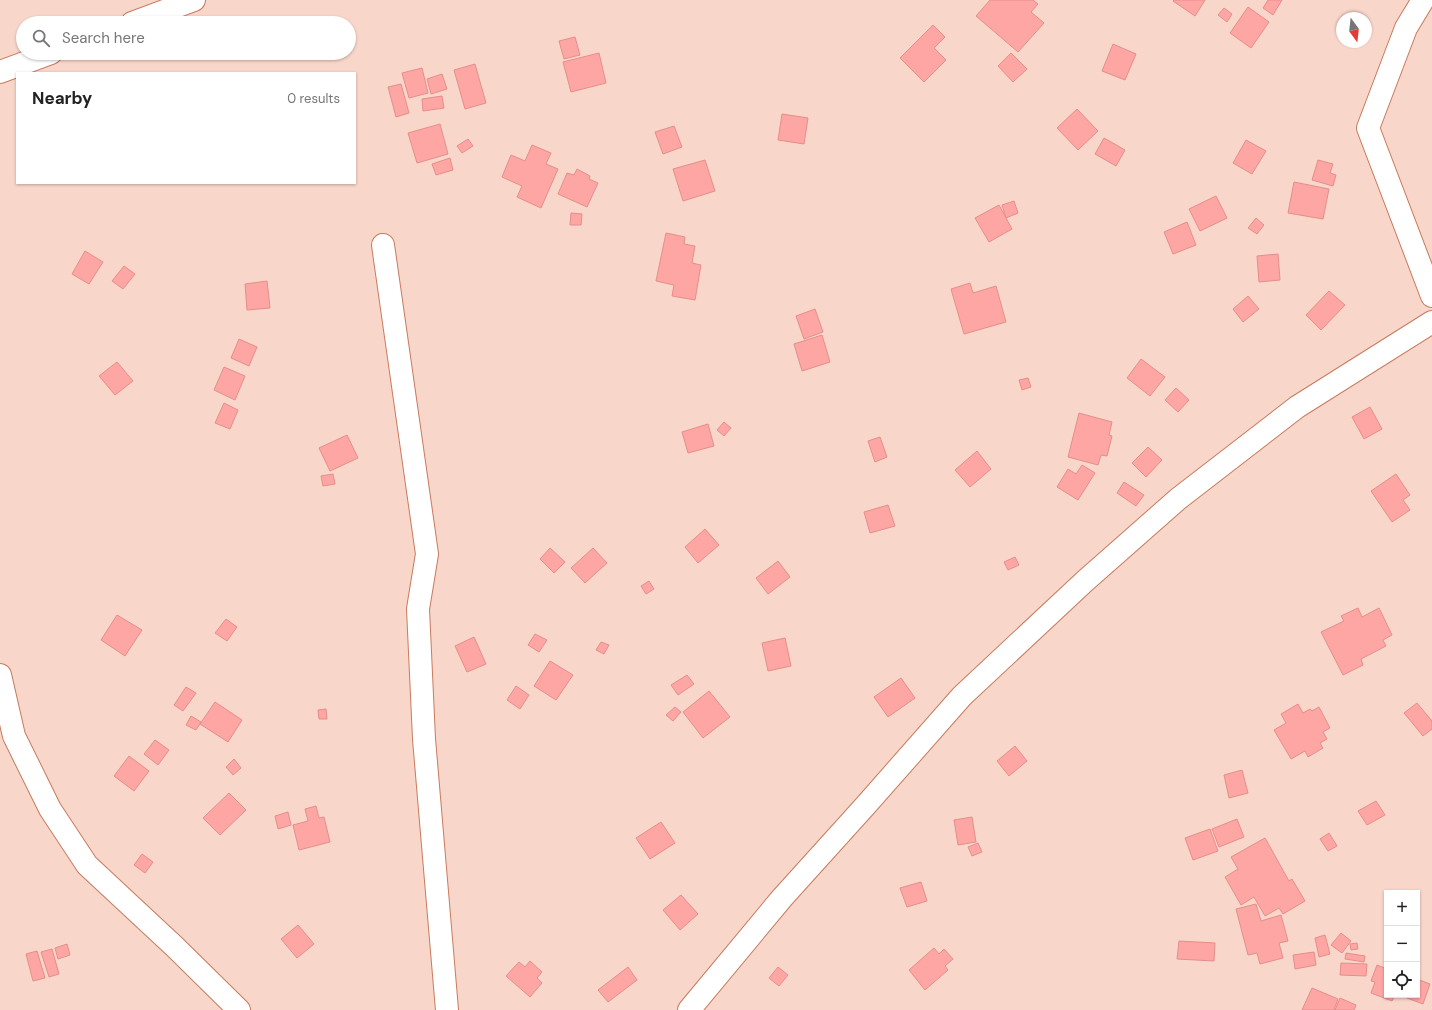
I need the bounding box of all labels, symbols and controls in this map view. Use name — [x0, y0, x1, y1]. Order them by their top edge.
north arrow — [1336, 12, 1372, 48]
search box — [16, 16, 356, 60]
icon: search — [30, 27, 52, 49]
text: Search here — [62, 28, 145, 48]
text: Nearby — [32, 87, 92, 109]
text: 0 results — [287, 90, 340, 107]
map controls — [1384, 890, 1420, 998]
button: + — [1384, 890, 1420, 926]
button: − — [1384, 926, 1420, 962]
button: locate — [1384, 962, 1420, 998]

